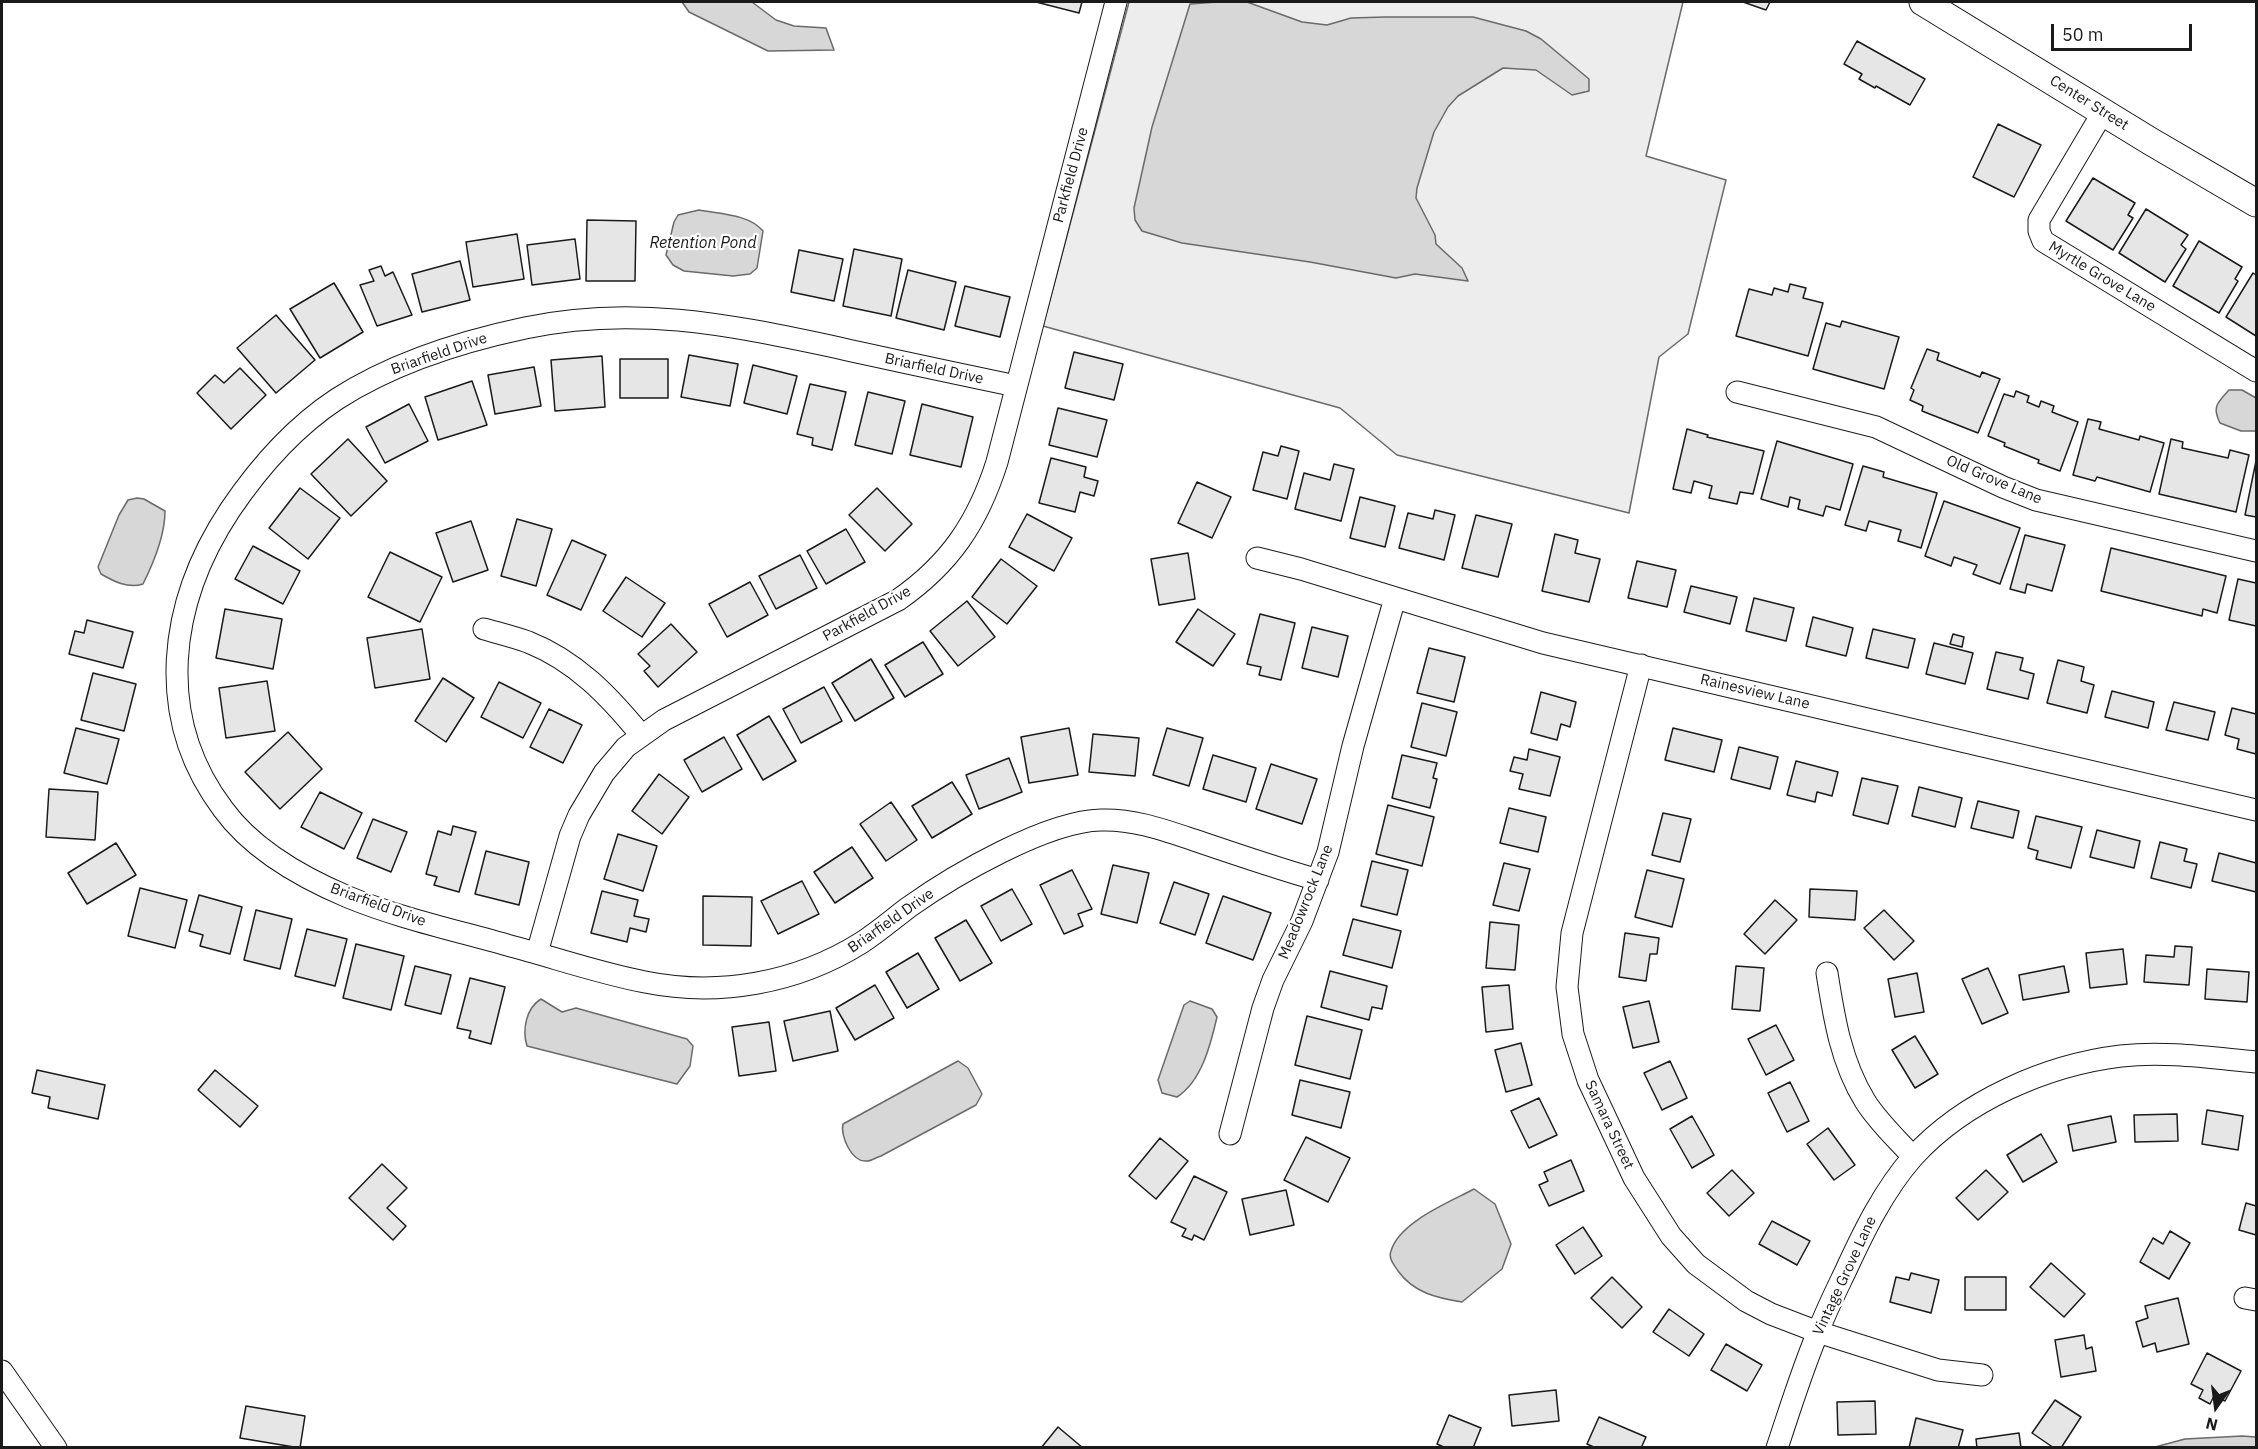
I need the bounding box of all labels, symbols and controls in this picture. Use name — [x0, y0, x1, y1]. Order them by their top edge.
scale bar — [2054, 12, 2195, 50]
text: 50 m — [2062, 23, 2104, 46]
street label: Center Street — [2046, 72, 2132, 134]
street label: Parkfield Drive — [1050, 125, 1092, 225]
water label: Retention Pond — [649, 233, 757, 253]
street label: Myrtle Grove Lane — [2045, 238, 2159, 316]
street label: Briarfield Drive — [389, 329, 489, 379]
street label: Briarfield Drive — [883, 350, 985, 388]
street label: Old Grove Lane — [1943, 452, 2045, 508]
street label: Parkfield Drive — [820, 582, 914, 646]
street label: Rainesview Lane — [1699, 671, 1811, 713]
street label: Meadowrock Lane — [1275, 842, 1337, 962]
street label: Briarfield Drive — [328, 879, 428, 931]
street label: Briarfield Drive — [845, 885, 937, 957]
street label: Samara Street — [1581, 1078, 1637, 1172]
street label: Vintage Grove Lane — [1809, 1213, 1881, 1339]
north arrow — [2186, 1377, 2246, 1437]
text: N — [2204, 1413, 2220, 1436]

